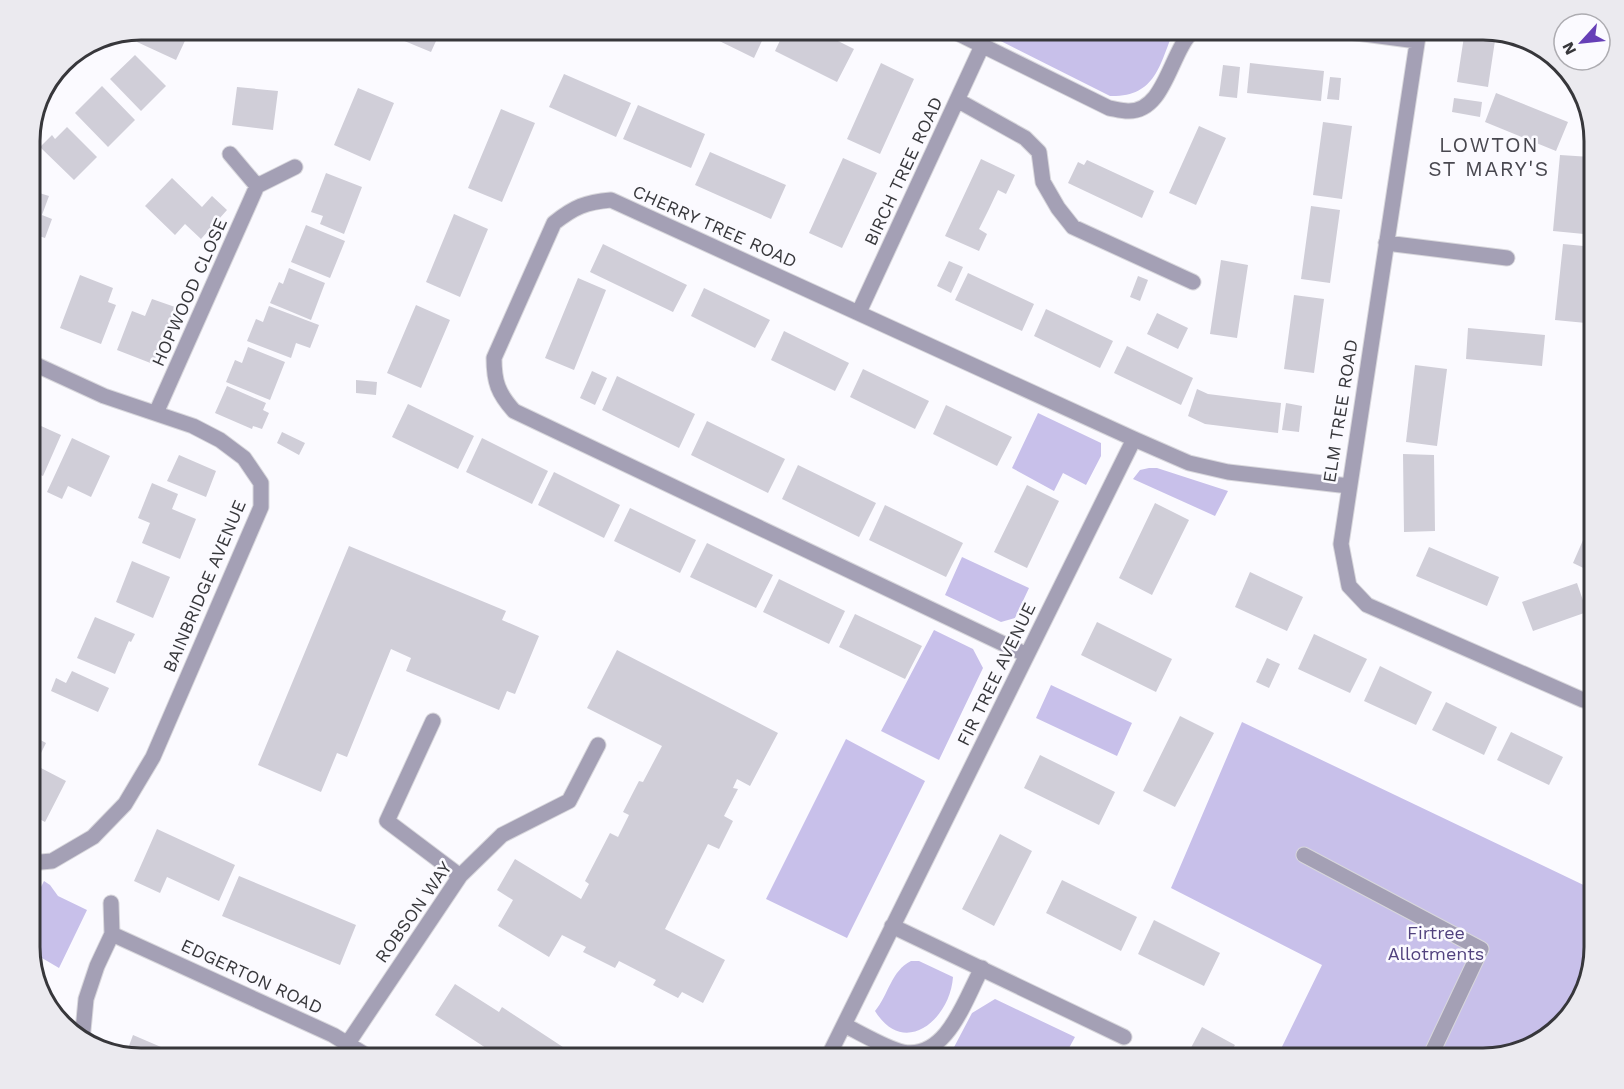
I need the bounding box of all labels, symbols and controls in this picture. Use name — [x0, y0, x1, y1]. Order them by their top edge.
north arrow — [1552, 12, 1612, 72]
text: N — [1558, 39, 1580, 58]
street label: BIRCH TREE ROAD — [859, 93, 947, 249]
district label: LOWTON ST MARY'S — [1428, 132, 1550, 181]
street label: CHERRY TREE ROAD — [630, 180, 800, 272]
street label: HOPWOOD CLOSE — [147, 215, 231, 369]
street label: ELM TREE ROAD — [1318, 338, 1362, 484]
street label: BAINBRIDGE AVENUE — [158, 497, 250, 675]
street label: FIR TREE AVENUE — [952, 599, 1040, 749]
street label: ROBSON WAY — [370, 857, 456, 967]
park label: Firtree Allotments — [1388, 922, 1484, 964]
street label: EDGERTON ROAD — [178, 934, 326, 1018]

